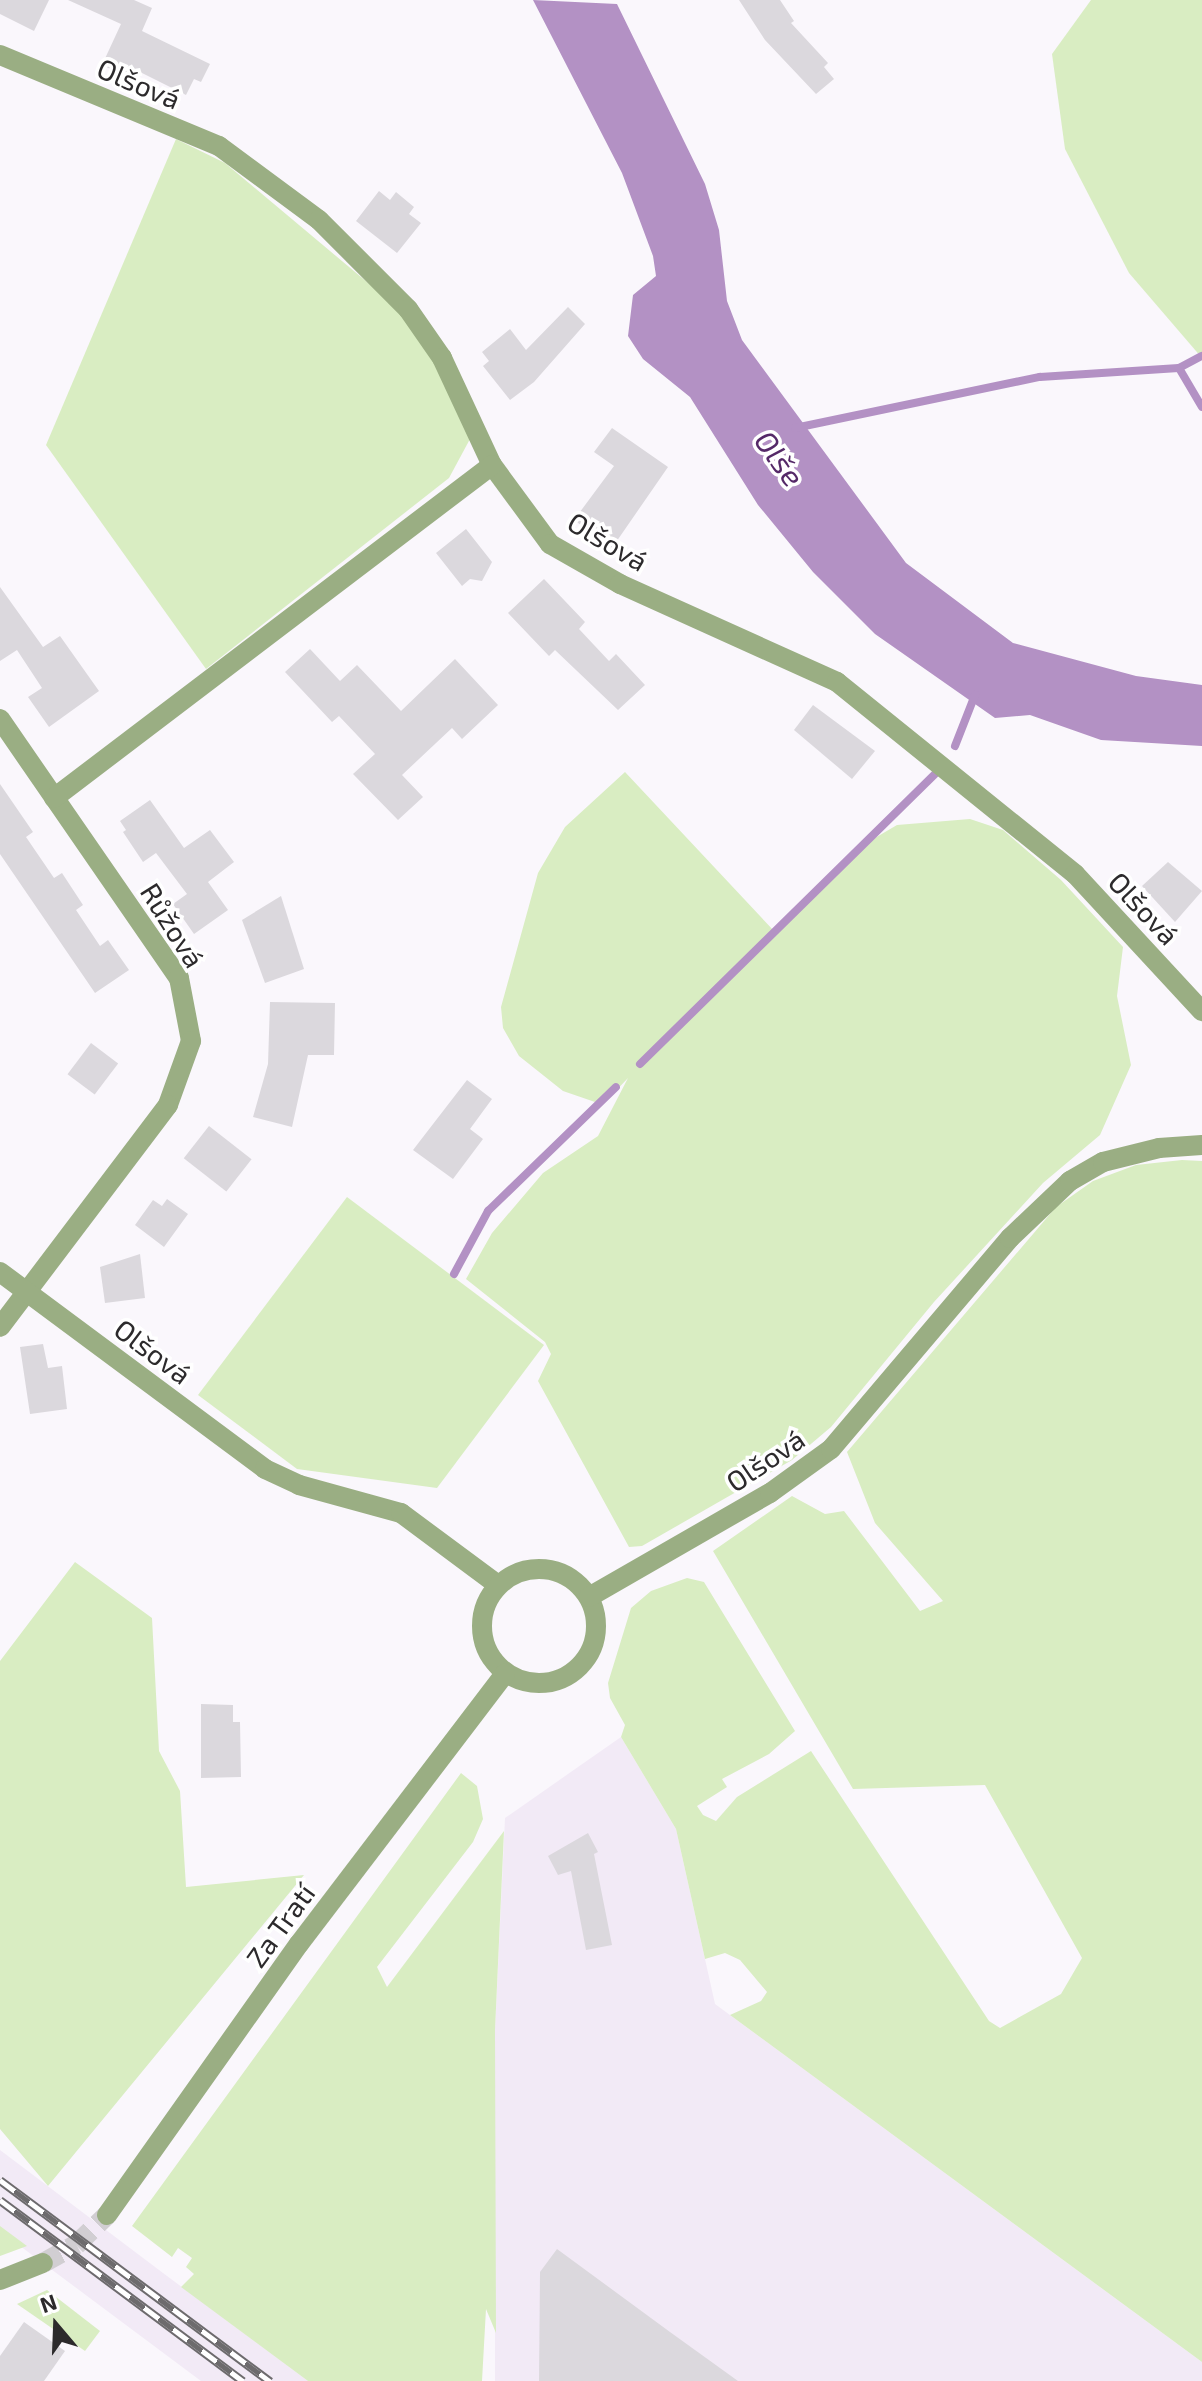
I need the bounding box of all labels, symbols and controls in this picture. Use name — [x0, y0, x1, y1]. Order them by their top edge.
street label: Olšová — [92, 51, 186, 115]
water label: Olše — [748, 423, 812, 493]
street label: Olšová — [562, 504, 654, 578]
street label: Olšová — [1102, 865, 1186, 951]
street label: Růžová — [134, 877, 212, 973]
street label: Olšová — [108, 1311, 198, 1391]
street label: Olšová — [720, 1422, 810, 1498]
street label: Za Tratí — [238, 1877, 322, 1973]
north arrow — [16, 2285, 96, 2365]
text: N — [36, 2287, 60, 2317]

